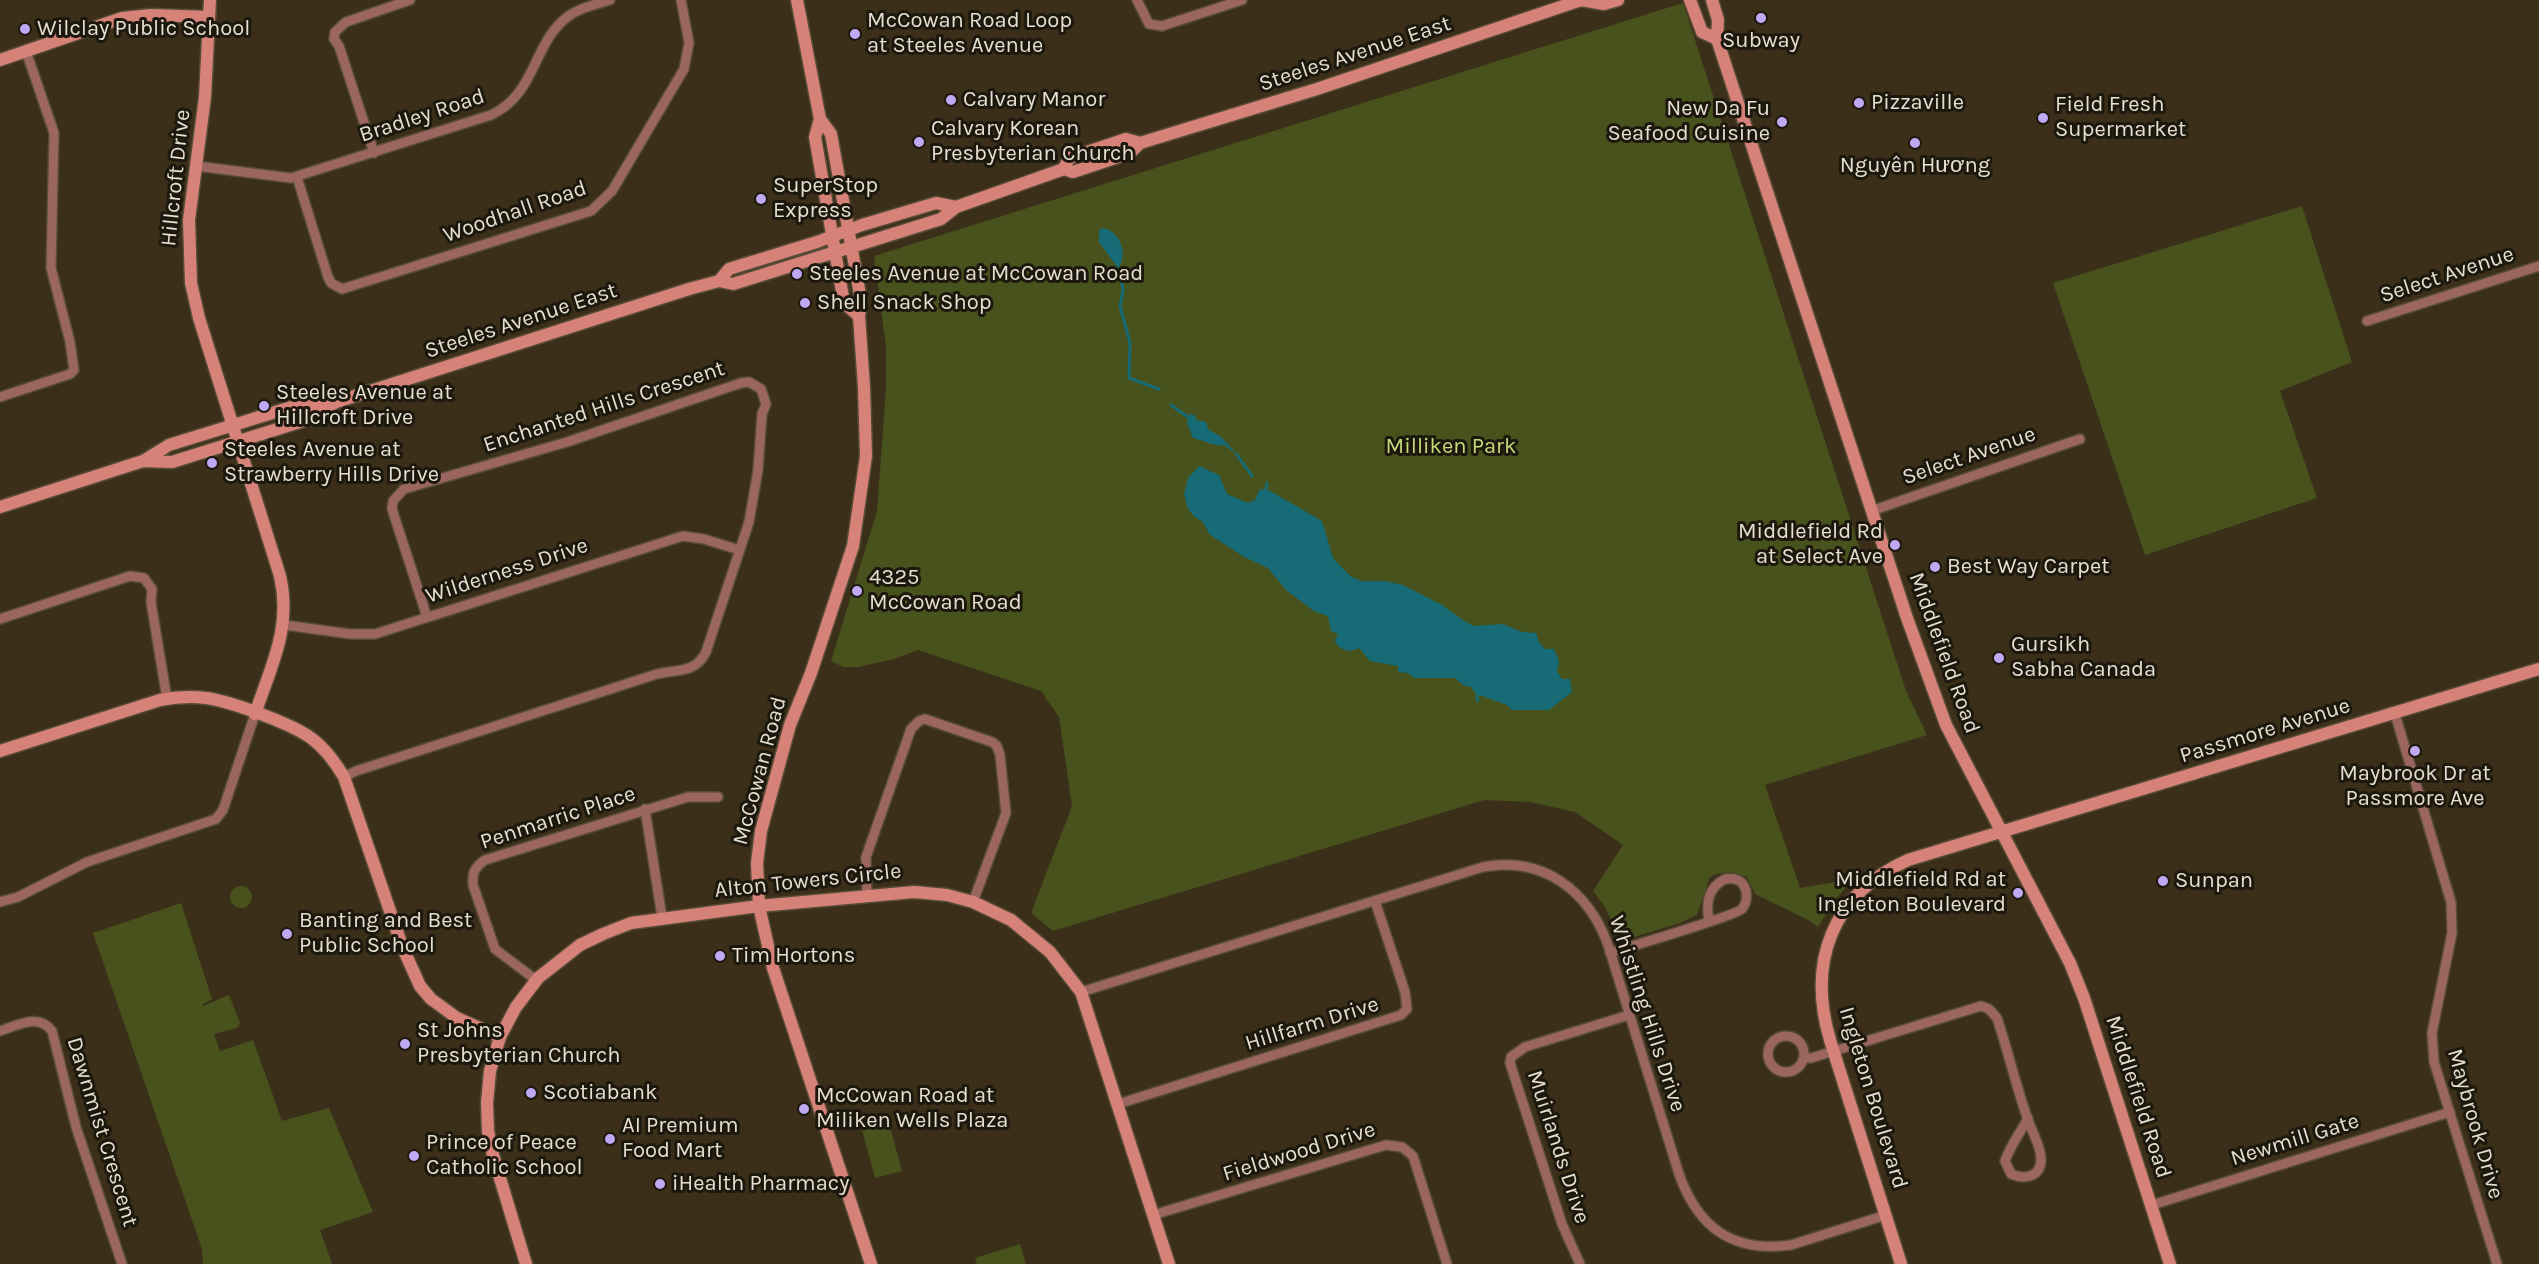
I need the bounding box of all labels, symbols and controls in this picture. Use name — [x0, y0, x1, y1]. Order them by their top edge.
place label: McCowan Road Loop at Steeles Avenue — [867, 8, 1072, 60]
street label: Steeles Avenue East — [1256, 10, 1454, 98]
marker: Subway — [1754, 11, 1768, 25]
place label: Wilclay Public School — [37, 16, 250, 42]
marker: Wilclay Public School — [18, 22, 32, 36]
marker: McCowan Road Loop at Steeles Avenue — [848, 27, 862, 41]
place label: Subway — [1722, 28, 1800, 54]
street label: Bradley Road — [356, 83, 488, 149]
place label: Calvary Manor — [963, 87, 1105, 113]
place label: Pizzaville — [1871, 90, 1964, 116]
place label: Field Fresh Supermarket — [2055, 92, 2186, 144]
marker: Calvary Manor — [944, 93, 958, 107]
place label: New Da Fu Seafood Cuisine — [1607, 96, 1770, 148]
marker: Pizzaville — [1852, 96, 1866, 110]
street label: Hillcroft Drive — [156, 108, 196, 248]
marker: Field Fresh Supermarket — [2036, 111, 2050, 125]
marker: New Da Fu Seafood Cuisine — [1775, 115, 1789, 129]
place label: Calvary Korean Presbyterian Church — [931, 116, 1135, 168]
marker: Calvary Korean Presbyterian Church — [912, 135, 926, 149]
marker: Nguyên Hương — [1908, 136, 1922, 150]
place label: Nguyên Hương — [1840, 153, 1990, 179]
place label: SuperStop Express — [773, 173, 878, 224]
street label: Woodhall Road — [440, 175, 590, 249]
marker: SuperStop Express — [754, 192, 768, 206]
street label: Select Avenue — [2377, 241, 2517, 309]
place label: Steeles Avenue at McCowan Road — [809, 261, 1143, 287]
marker: Steeles Avenue at McCowan Road — [790, 267, 804, 281]
street label: Steeles Avenue East — [422, 277, 620, 365]
place label: Shell Snack Shop — [817, 290, 992, 316]
marker: Shell Snack Shop — [798, 296, 812, 310]
street label: Enchanted Hills Crescent — [480, 355, 728, 459]
place label: Steeles Avenue at Hillcroft Drive — [276, 380, 452, 432]
marker: Steeles Avenue at Hillcroft Drive — [257, 399, 271, 413]
street label: Select Avenue — [1899, 421, 2039, 491]
park label: Milliken Park — [1386, 434, 1516, 460]
place label: Steeles Avenue at Strawberry Hills Drive — [224, 437, 439, 488]
marker: Steeles Avenue at Strawberry Hills Drive — [205, 456, 219, 470]
place label: Middlefield Rd at Select Ave — [1738, 519, 1883, 570]
street label: Wilderness Drive — [423, 532, 591, 610]
marker: Middlefield Rd at Select Ave — [1888, 538, 1902, 552]
place label: Best Way Carpet — [1947, 554, 2110, 580]
marker: Best Way Carpet — [1928, 560, 1942, 574]
place label: 4325 McCowan Road — [869, 565, 1022, 616]
street label: Middlefield Road — [1903, 569, 1985, 737]
marker: 4325 McCowan Road — [850, 584, 864, 598]
place label: Gursikh Sabha Canada — [2011, 632, 2156, 684]
marker: Gursikh Sabha Canada — [1992, 651, 2006, 665]
street label: Passmore Avenue — [2177, 693, 2353, 769]
street label: McCowan Road — [727, 694, 793, 848]
marker: Maybrook Dr at Passmore Ave — [2408, 744, 2422, 758]
place label: Maybrook Dr at Passmore Ave — [2339, 761, 2491, 812]
street label: Penmarric Place — [477, 780, 639, 856]
street label: Alton Towers Circle — [713, 858, 903, 904]
place label: Middlefield Rd at Ingleton Boulevard — [1817, 867, 2006, 918]
place label: Sunpan — [2175, 868, 2253, 894]
marker: Sunpan — [2156, 874, 2170, 888]
marker: Middlefield Rd at Ingleton Boulevard — [2011, 886, 2025, 900]
place label: Banting and Best Public School — [299, 908, 472, 960]
street label: Whistling Hills Drive — [1603, 913, 1691, 1115]
marker: Banting and Best Public School — [280, 927, 294, 941]
place label: Tim Hortons — [732, 943, 855, 969]
marker: Tim Hortons — [713, 949, 727, 963]
street label: Hillfarm Drive — [1242, 991, 1382, 1057]
street label: Ingleton Boulevard — [1833, 1004, 1913, 1192]
street label: Middlefield Road — [2099, 1012, 2177, 1182]
place label: St Johns Presbyterian Church — [417, 1018, 621, 1070]
street label: Dawnmist Crescent — [61, 1034, 143, 1230]
marker: St Johns Presbyterian Church — [398, 1037, 412, 1051]
street label: Maybrook Drive — [2441, 1046, 2509, 1202]
street label: Muirlands Drive — [1521, 1067, 1595, 1227]
place label: Scotiabank — [543, 1080, 657, 1106]
place label: McCowan Road at Miliken Wells Plaza — [816, 1083, 1008, 1134]
marker: Scotiabank — [524, 1086, 538, 1100]
marker: McCowan Road at Miliken Wells Plaza — [797, 1102, 811, 1116]
street label: Newmill Gate — [2228, 1108, 2362, 1172]
place label: AI Premium Food Mart — [622, 1113, 738, 1164]
street label: Fieldwood Drive — [1219, 1116, 1379, 1188]
place label: Prince of Peace Catholic School — [426, 1130, 583, 1182]
marker: AI Premium Food Mart — [603, 1132, 617, 1146]
marker: Prince of Peace Catholic School — [407, 1149, 421, 1163]
place label: iHealth Pharmacy — [672, 1171, 849, 1197]
marker: iHealth Pharmacy — [653, 1177, 667, 1191]

